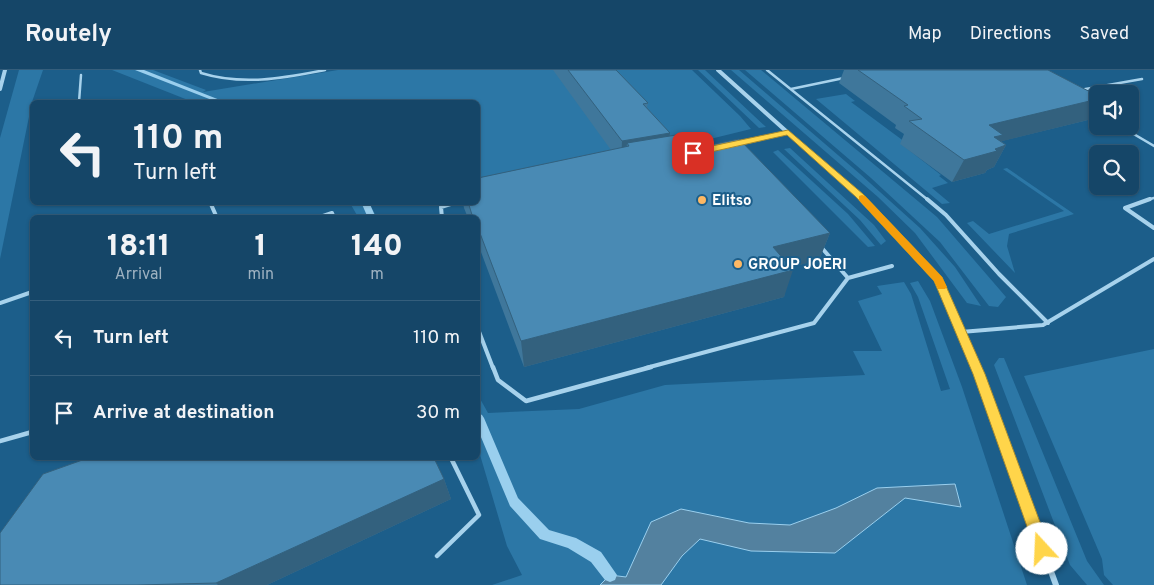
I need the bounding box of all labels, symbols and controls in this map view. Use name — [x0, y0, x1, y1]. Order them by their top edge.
text: Routely — [25, 20, 112, 50]
text: Map — [908, 23, 942, 46]
text: Directions — [970, 23, 1052, 46]
text: Saved — [1080, 23, 1129, 46]
map controls — [1089, 85, 1139, 195]
button: sound — [1089, 85, 1139, 135]
text: 110 m — [133, 117, 223, 161]
icon: left — [50, 120, 115, 185]
pin — [672, 132, 714, 174]
icon: arrive — [679, 139, 707, 167]
button: search — [1089, 145, 1139, 195]
text: Turn left — [133, 160, 216, 187]
place label: Elitso — [712, 192, 751, 211]
marker: Elitso — [696, 194, 708, 206]
text: 18:11 — [107, 229, 170, 266]
text: 1 — [255, 229, 267, 266]
text: 140 — [351, 229, 403, 266]
place label: GROUP JOERI — [748, 256, 847, 275]
marker: GROUP JOERI — [732, 258, 744, 270]
text: Arrival — [115, 265, 163, 285]
text: min — [247, 265, 274, 285]
text: m — [370, 265, 384, 285]
icon: left — [50, 324, 78, 352]
text: Turn left — [93, 326, 169, 350]
text: 110 m — [413, 326, 460, 350]
icon: arrive — [50, 399, 78, 427]
text: Arrive at destination — [93, 401, 274, 425]
text: 30 m — [416, 401, 460, 425]
position arrow — [1015, 522, 1067, 574]

